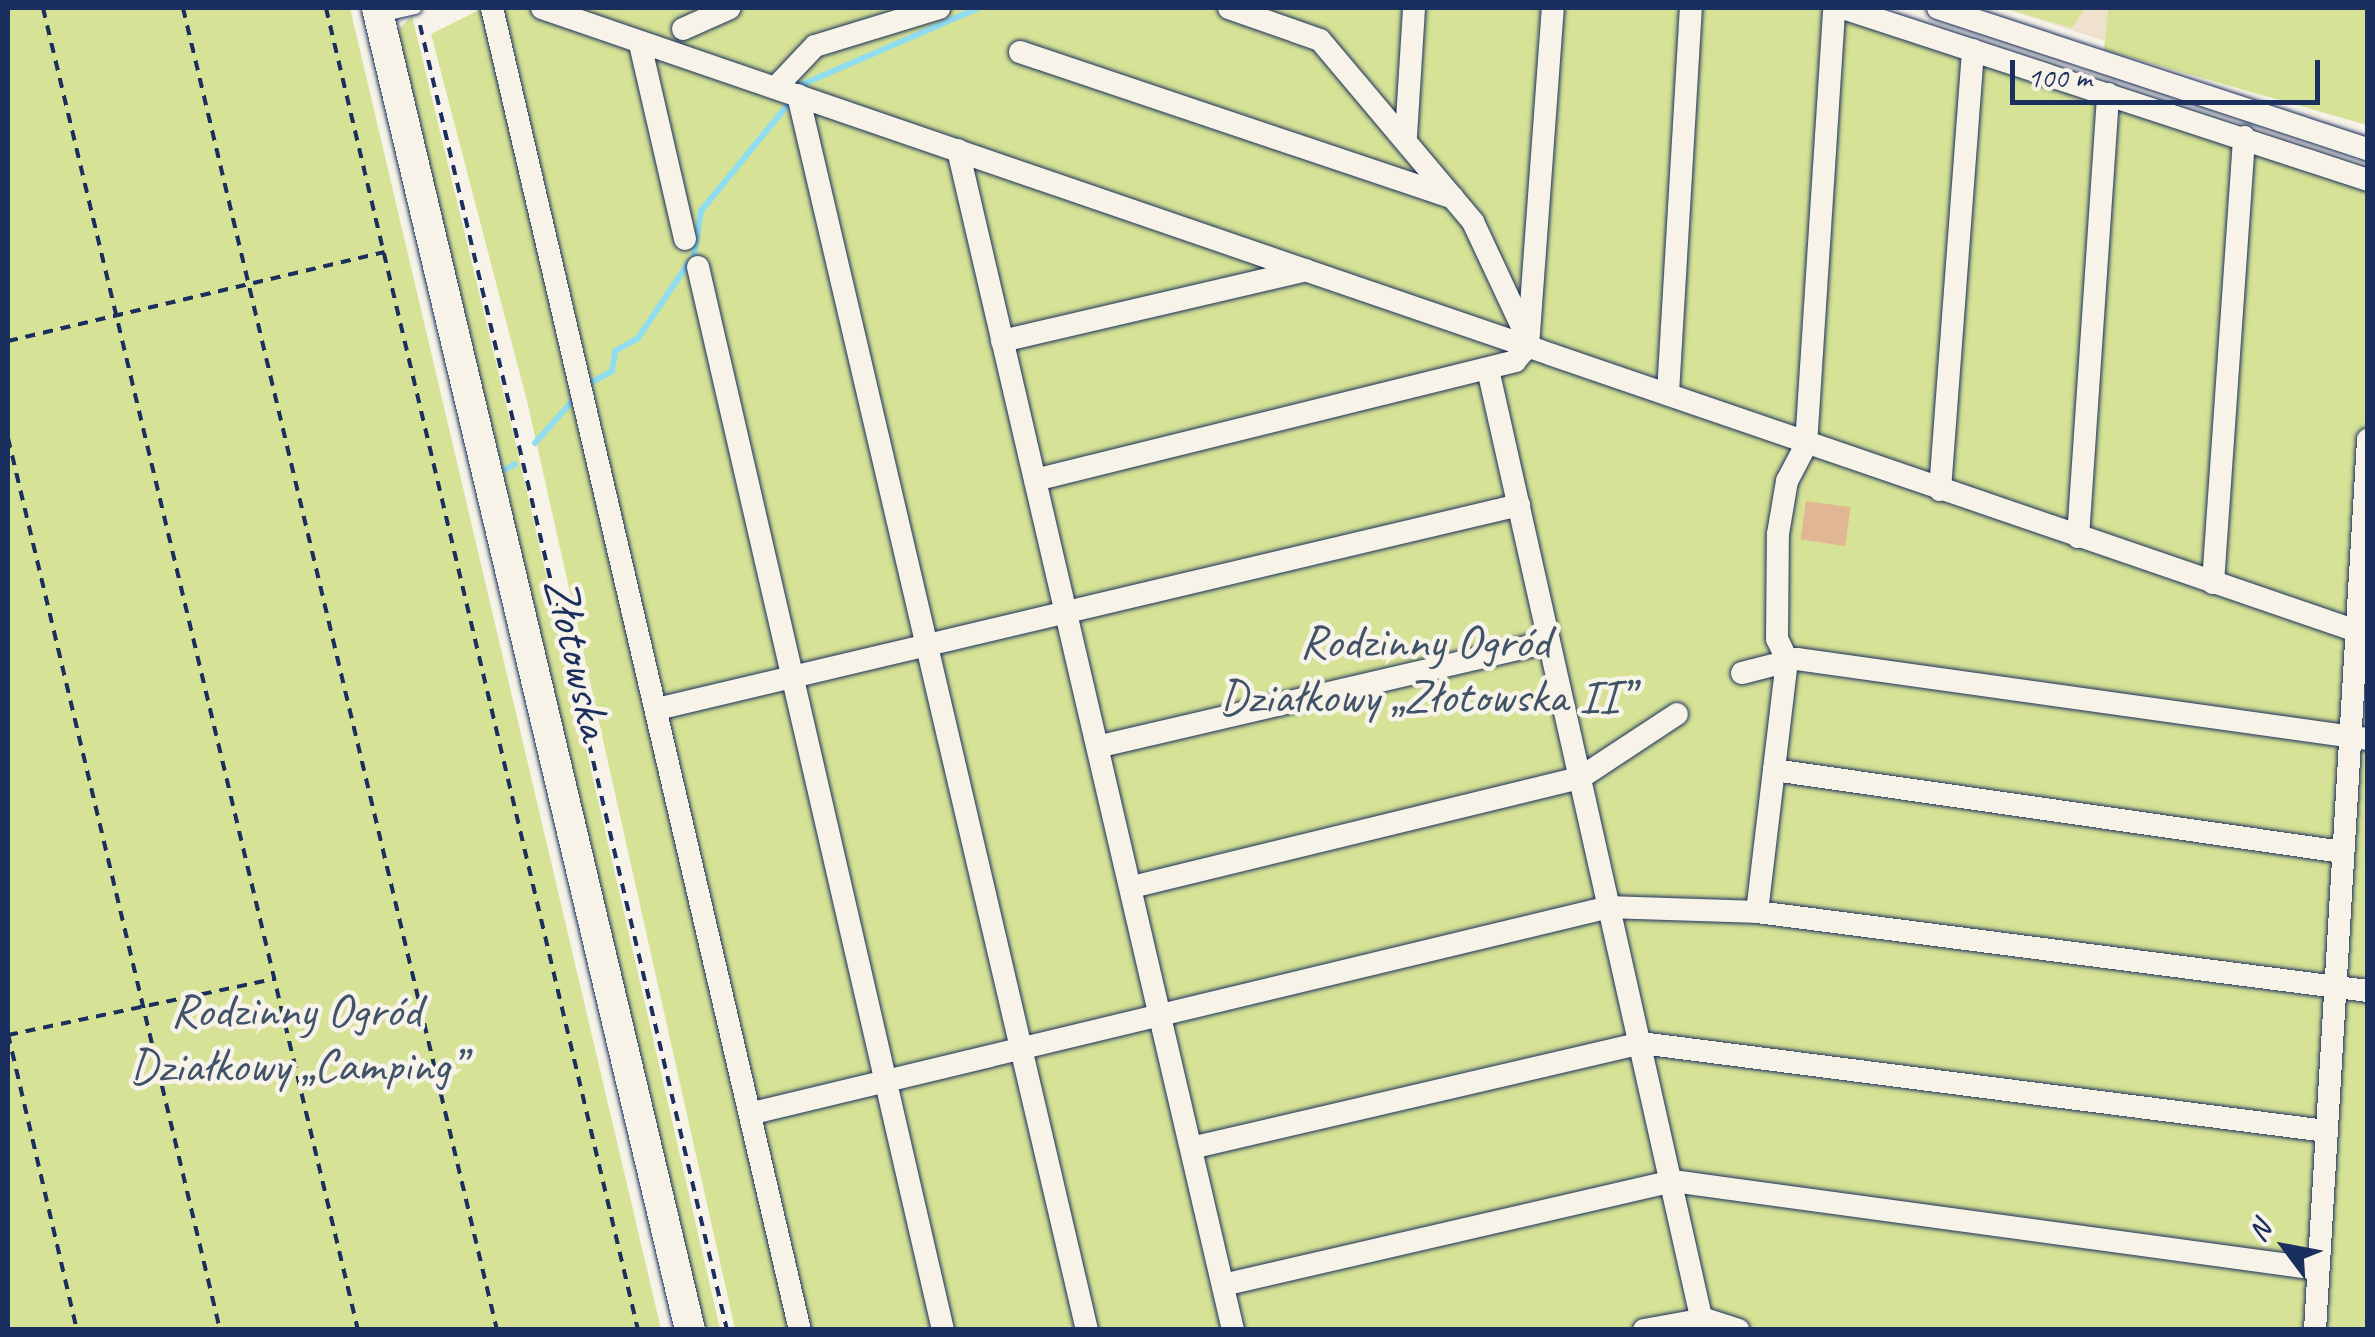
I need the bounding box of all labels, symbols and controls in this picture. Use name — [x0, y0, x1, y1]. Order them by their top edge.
scale bar — [2015, 40, 2325, 102]
text: 100 m — [2027, 58, 2092, 96]
street label: Złotowska — [531, 572, 625, 744]
park label: Rodzinny Ogród Działkowy „Złotowska II” — [1219, 612, 1631, 725]
park label: Rodzinny Ogród Działkowy „Camping” — [129, 981, 463, 1094]
north arrow — [2235, 1197, 2335, 1297]
text: N — [2240, 1214, 2279, 1247]

